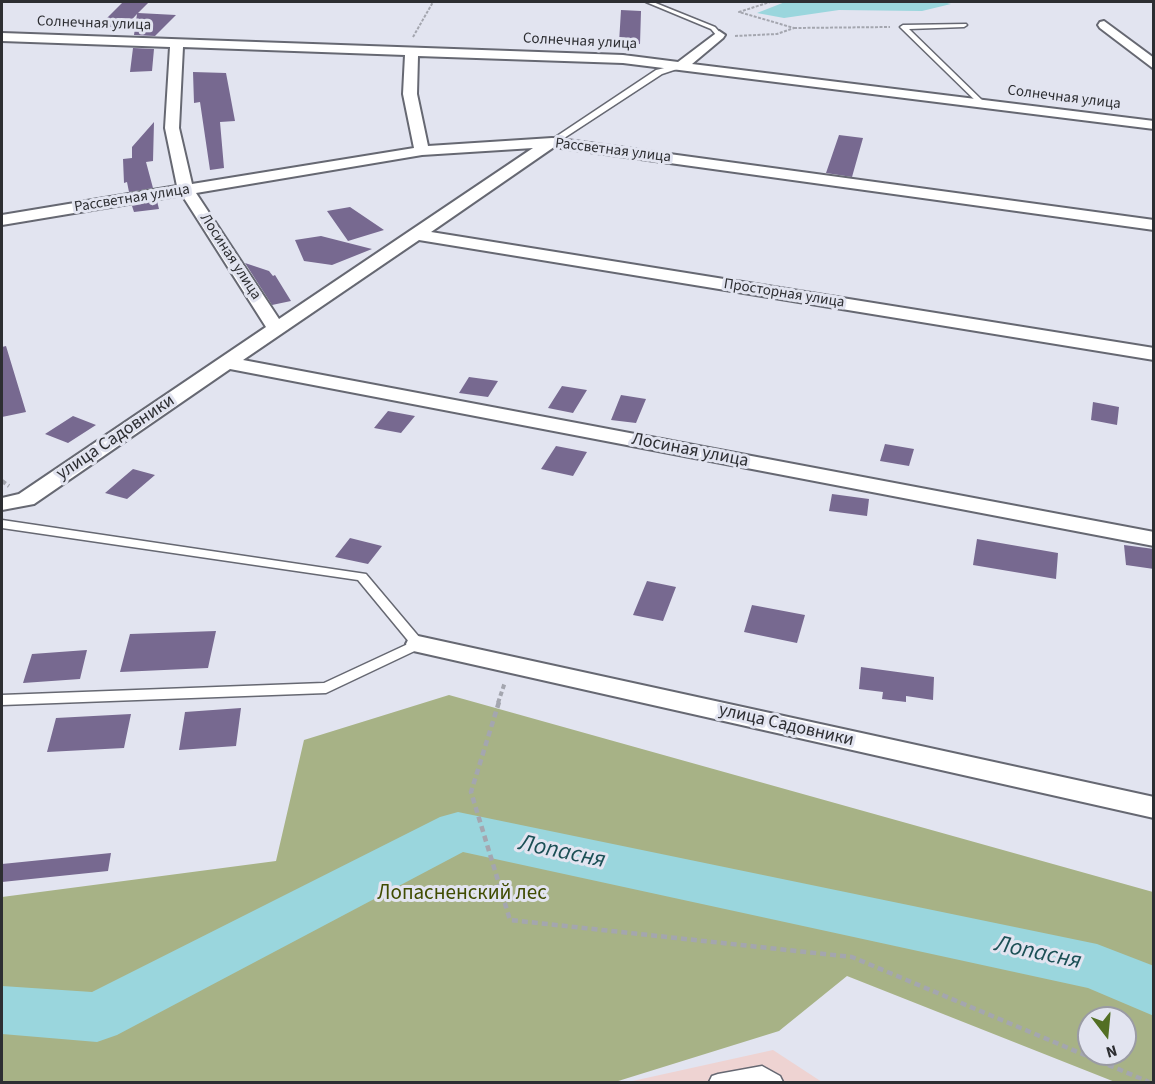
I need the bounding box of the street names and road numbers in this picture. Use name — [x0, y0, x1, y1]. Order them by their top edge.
street label: Солнечная улица — [37, 13, 151, 35]
street label: Солнечная улица — [522, 30, 638, 54]
street label: Солнечная улица — [1006, 82, 1122, 114]
street label: Рассветная улица — [554, 135, 672, 167]
street label: Рассветная улица — [73, 181, 191, 217]
street label: Лосиная улица — [196, 211, 264, 303]
street label: Просторная улица — [722, 276, 846, 312]
street label: улица Садовники — [53, 390, 179, 486]
street label: Лосиная улица — [630, 429, 750, 473]
street label: улица Садовники — [716, 700, 856, 752]

